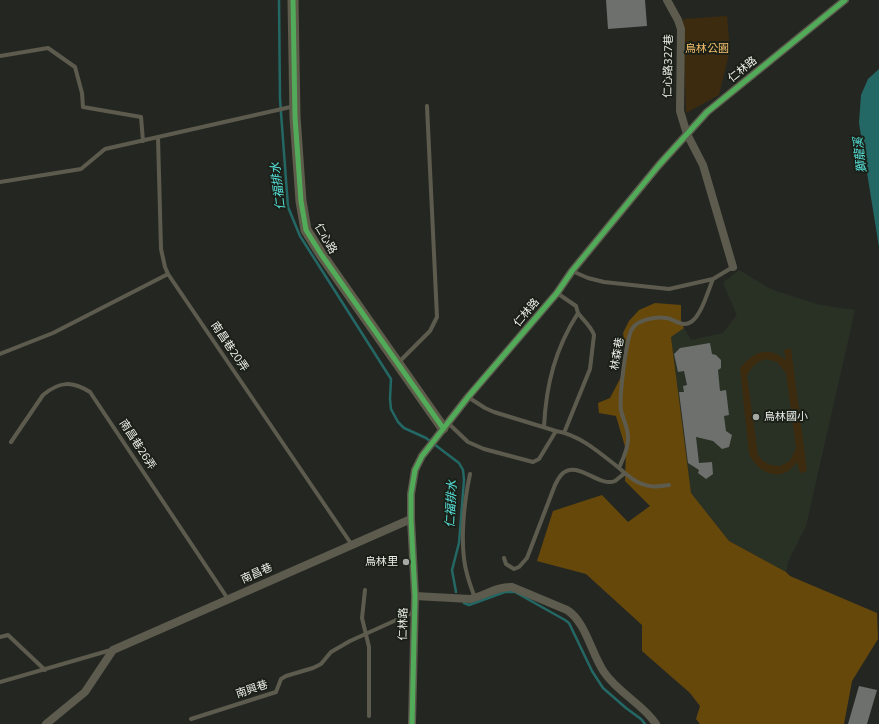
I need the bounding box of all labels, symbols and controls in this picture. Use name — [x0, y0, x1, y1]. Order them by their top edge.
street label: 仁心路327巷 — [662, 34, 676, 98]
park label: 烏林公園 — [685, 42, 729, 56]
street label: 仁林路 — [726, 54, 760, 86]
water label: 獅龍溪 — [852, 136, 870, 174]
water label: 仁福排水 — [269, 161, 289, 211]
street label: 仁心路 — [311, 221, 339, 257]
street label: 仁林路 — [511, 296, 543, 330]
street label: 南昌巷20弄 — [208, 320, 250, 374]
street label: 林森巷 — [609, 337, 627, 371]
place label: 烏林國小 — [764, 410, 808, 424]
marker: 烏林國小 — [751, 412, 761, 422]
street label: 南昌巷26弄 — [116, 417, 158, 473]
water label: 仁福排水 — [444, 480, 460, 528]
place label: 烏林里 — [365, 555, 398, 569]
marker: 烏林里 — [401, 557, 411, 567]
street label: 南昌巷 — [239, 561, 275, 587]
street label: 仁林路 — [397, 607, 411, 641]
street label: 南興巷 — [234, 679, 270, 701]

